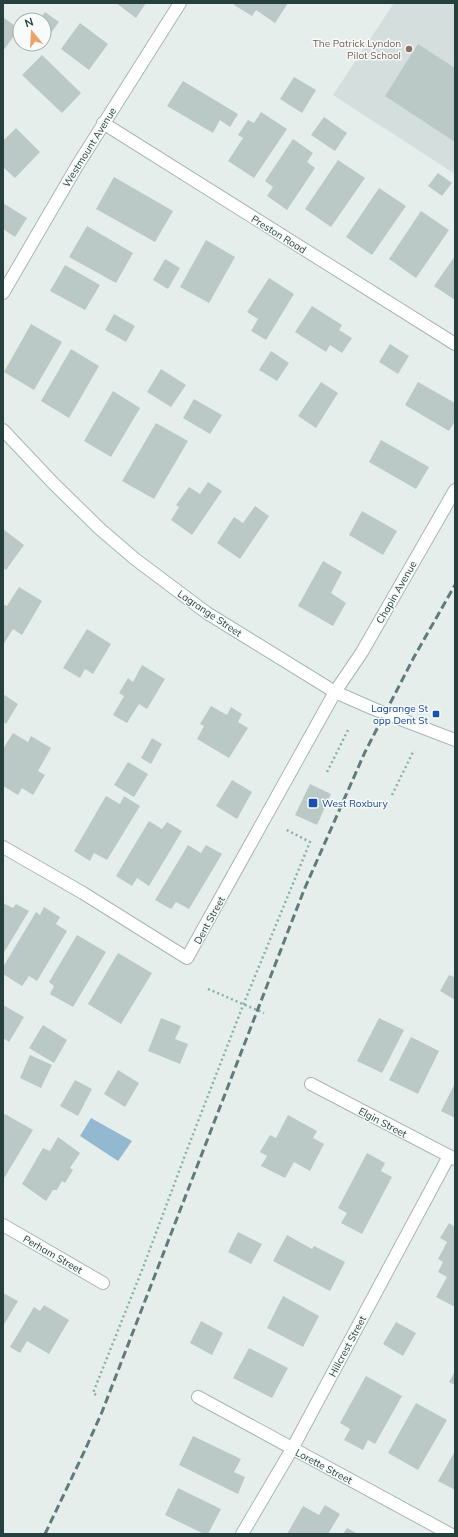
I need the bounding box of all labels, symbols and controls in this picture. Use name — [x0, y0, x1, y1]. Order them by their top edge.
north arrow — [12, 12, 52, 52]
text: N — [23, 15, 35, 30]
place label: The Patrick Lyndon Pilot School — [313, 37, 401, 62]
marker: The Patrick Lyndon Pilot School — [404, 44, 414, 54]
street label: Westmount Avenue — [60, 105, 119, 189]
street label: Preston Road — [249, 212, 309, 256]
street label: Chapin Avenue — [373, 559, 420, 626]
street label: Lagrange Street — [175, 587, 245, 640]
place label: Lagrange St opp Dent St — [371, 702, 428, 727]
marker: Lagrange St opp Dent St — [431, 709, 441, 719]
marker: West Roxbury — [307, 797, 319, 809]
place label: West Roxbury — [322, 797, 388, 810]
street label: Dent Street — [191, 894, 228, 946]
street label: Elgin Street — [356, 1104, 410, 1141]
street label: Perham Street — [21, 1232, 85, 1277]
street label: Hillcrest Street — [326, 1313, 369, 1379]
street label: Lorette Street — [293, 1446, 355, 1487]

